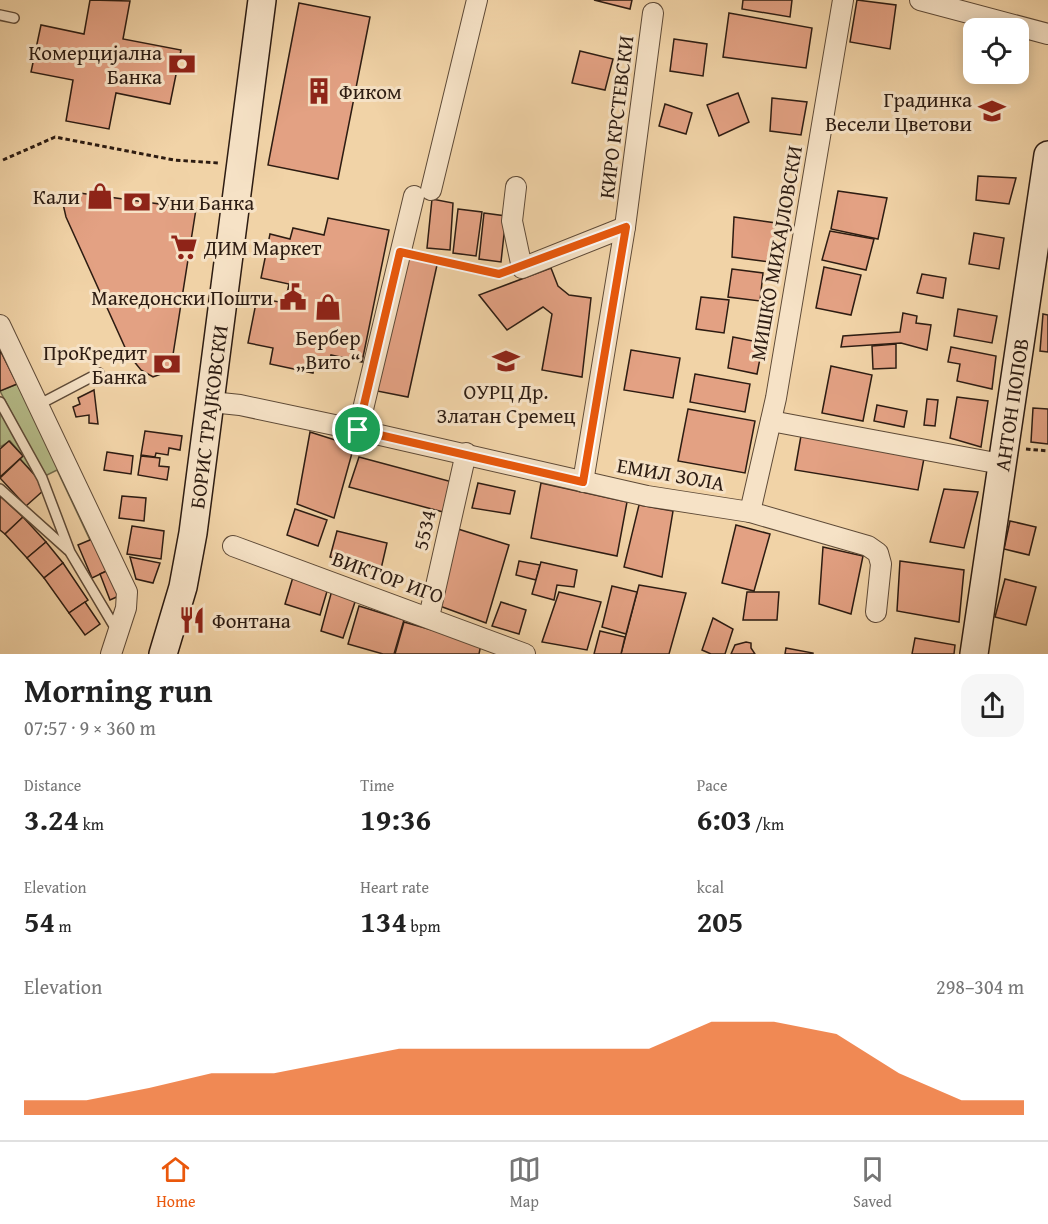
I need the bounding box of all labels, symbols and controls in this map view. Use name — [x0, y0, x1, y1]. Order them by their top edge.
map controls — [963, 18, 1029, 84]
button: locate — [963, 18, 1029, 84]
street label: КИРО КРСТЕВСКИ — [591, 34, 641, 200]
place label: Комерцијална Банка — [28, 37, 162, 92]
bank icon: Комерцијална Банка — [167, 49, 197, 79]
building icon: Фиком — [304, 76, 334, 106]
place label: Фиком — [339, 76, 402, 107]
place label: Градинка Весели Цветови — [825, 84, 972, 139]
school or university icon: Градинка Весели Цветови — [977, 96, 1007, 126]
street label: МИШКО МИХАЈЛОВСКИ — [742, 143, 810, 363]
place label: Кали — [33, 181, 80, 212]
shop icon: Кали — [85, 181, 115, 211]
bank icon: Уни Банка — [122, 187, 152, 217]
place label: Уни Банка — [157, 187, 254, 218]
supermarket icon: ДИМ Маркет — [169, 232, 199, 262]
place label: ДИМ Маркет — [203, 232, 322, 263]
place label: Македонски Пошти — [91, 282, 273, 313]
public building icon: Македонски Пошти — [278, 282, 308, 312]
shop icon: Бербер „Вито“ — [313, 292, 343, 322]
place label: Бербер „Вито“ — [295, 322, 361, 377]
street label: БОРИС ТРАЈКОВСКИ — [181, 323, 235, 510]
street label: АНТОН ПОПОВ — [986, 336, 1036, 473]
place label: ПроКредит Банка — [43, 337, 147, 392]
school or university icon: ОУРЦ Др. Златан Сремец — [491, 346, 521, 376]
bank icon: ПроКредит Банка — [152, 349, 182, 379]
place label: ОУРЦ Др. Златан Сремец — [437, 376, 575, 431]
pin — [332, 404, 383, 455]
icon: arrive — [341, 413, 374, 446]
street label: ЕМИЛ ЗОЛА — [615, 449, 728, 499]
street label: 5534 — [404, 507, 444, 553]
street label: ВИКТОР ИГО — [328, 543, 448, 611]
restaurant icon: Фонтана — [177, 605, 207, 635]
place label: Фонтана — [212, 605, 291, 636]
text: Morning run — [24, 666, 213, 714]
button: share — [961, 674, 1024, 737]
text: 07:57 · 9 × 360 m — [24, 713, 156, 742]
text: Distance — [24, 773, 81, 797]
text: Time — [360, 773, 394, 797]
text: Pace — [697, 773, 727, 797]
text: 3.24 — [24, 797, 79, 841]
text: 19:36 — [360, 797, 431, 841]
text: 6:03 — [697, 797, 752, 841]
text: km — [79, 812, 104, 836]
text: /km — [752, 812, 784, 836]
text: Elevation — [24, 875, 87, 899]
text: Heart rate — [360, 875, 429, 899]
text: kcal — [697, 875, 724, 899]
text: 54 — [24, 899, 55, 943]
text: 134 — [360, 899, 407, 943]
text: 205 — [697, 899, 743, 943]
text: m — [55, 914, 72, 938]
text: bpm — [407, 914, 440, 938]
text: Elevation — [24, 972, 102, 1001]
text: 298–304 m — [936, 972, 1024, 1001]
tab: Home — [156, 1153, 196, 1213]
tab: Map — [508, 1153, 541, 1213]
tab: Saved — [853, 1153, 892, 1213]

